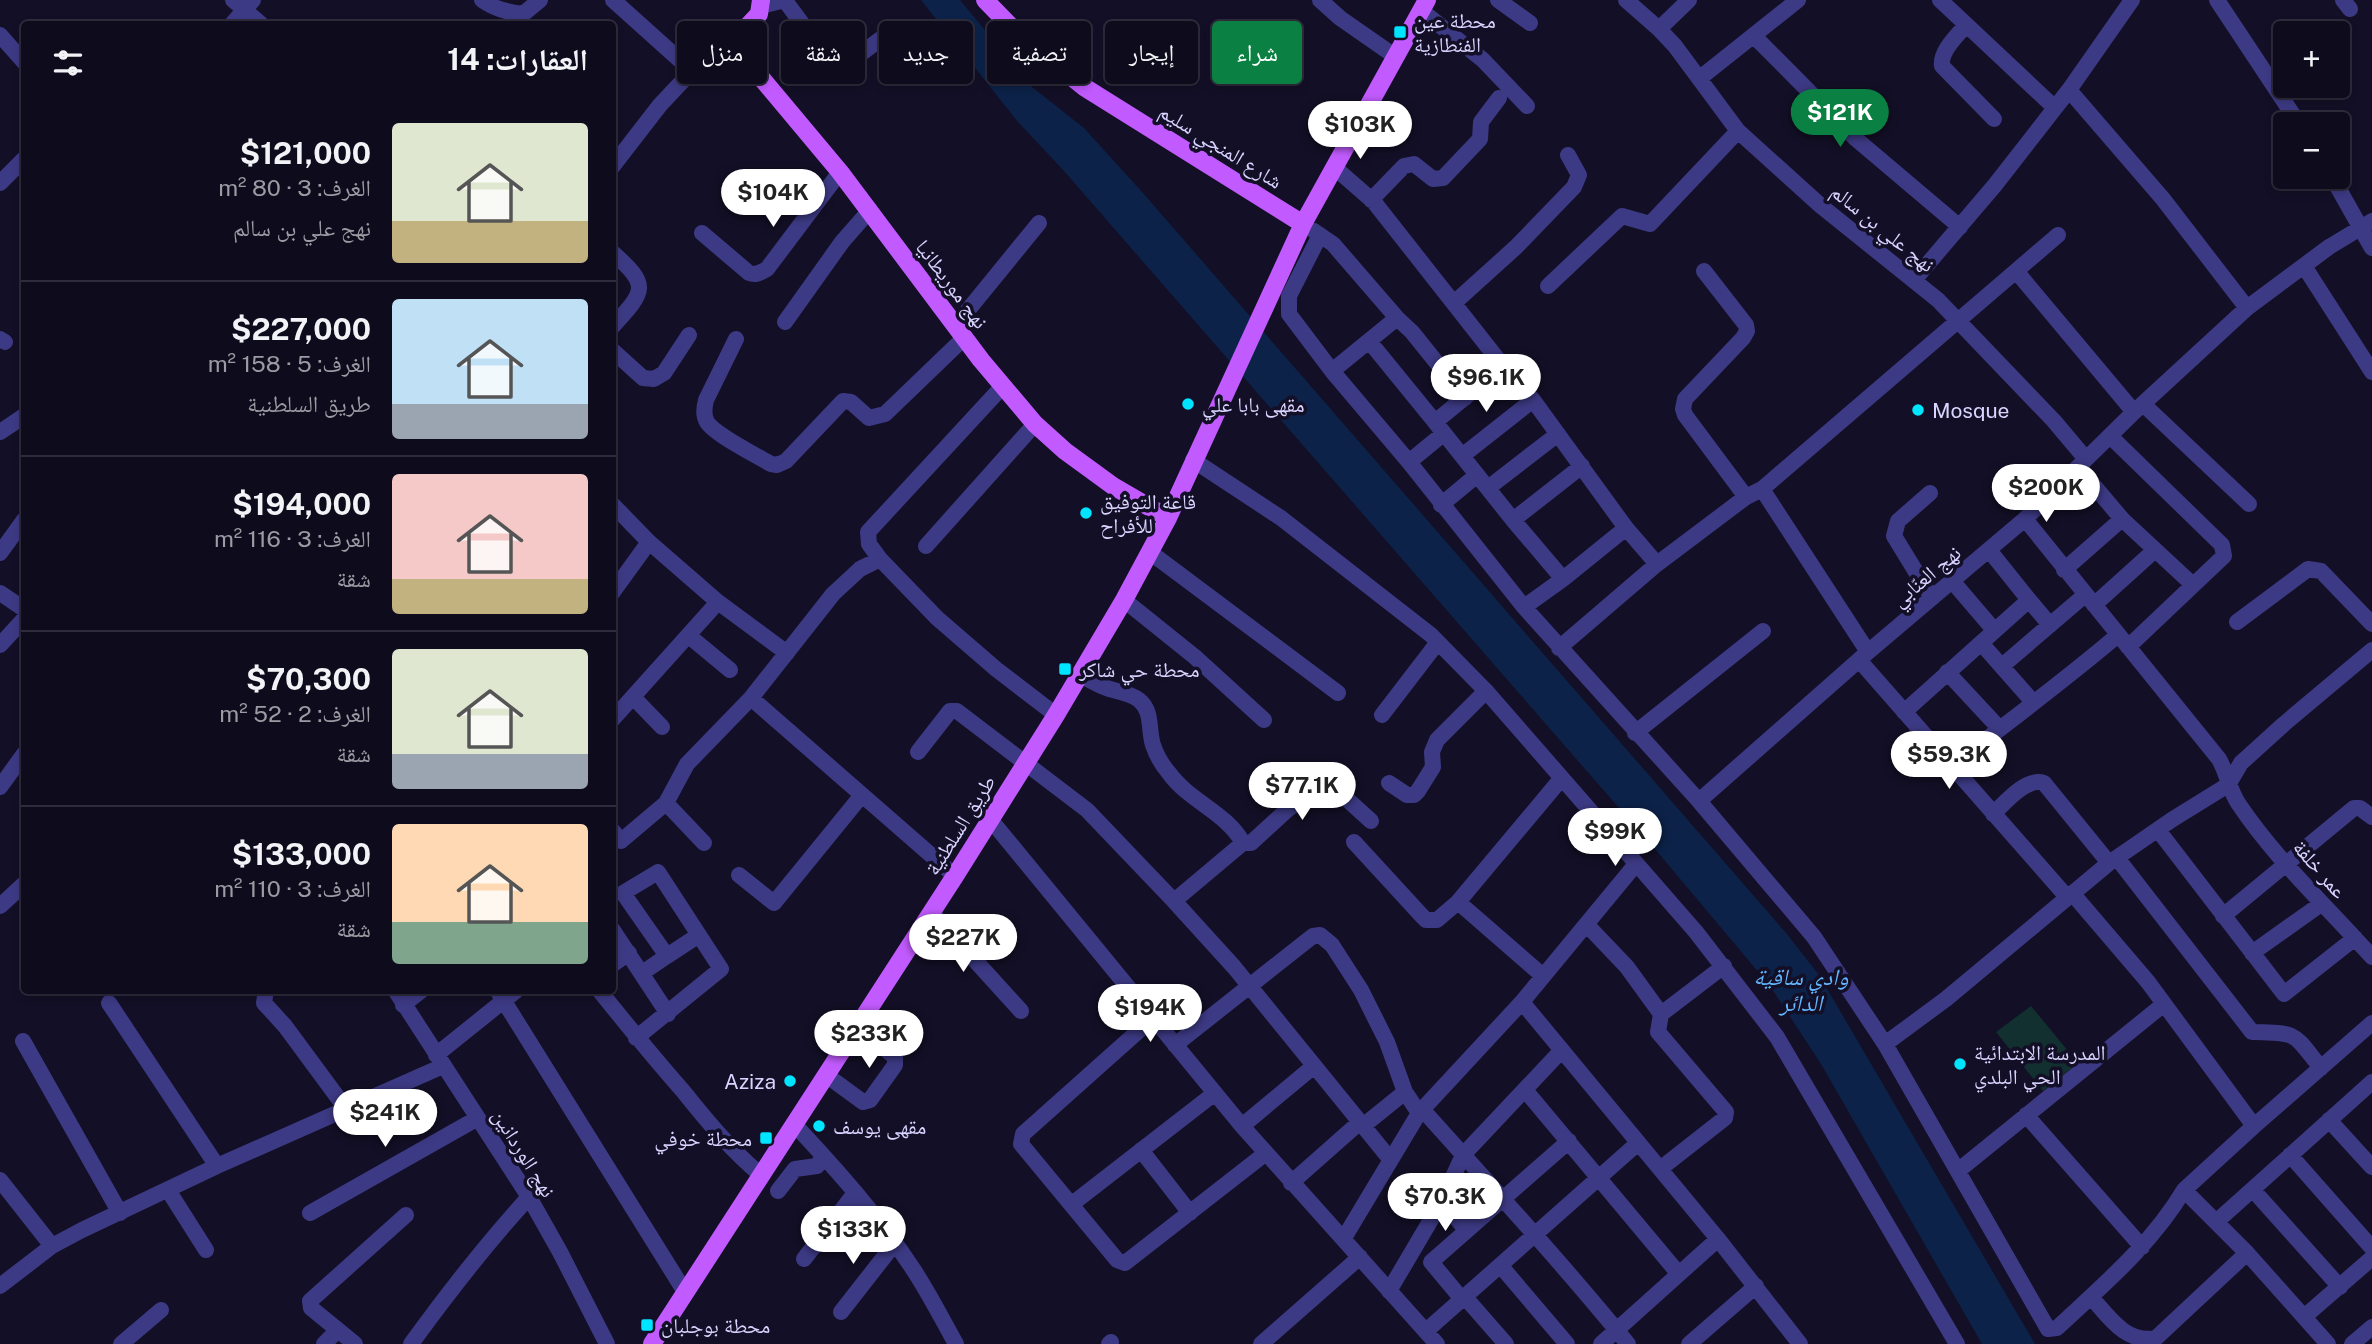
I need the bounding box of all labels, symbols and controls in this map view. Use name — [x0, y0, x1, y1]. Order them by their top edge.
place label: محطة عين الفنطازية — [1414, 8, 1496, 57]
chip: منزل — [677, 21, 767, 84]
chip: شقة — [781, 21, 865, 84]
chip: جديد — [879, 21, 973, 84]
chip: تصفية — [987, 21, 1091, 84]
chip: إيجار — [1105, 21, 1198, 84]
chip: شراء — [1212, 21, 1302, 84]
map controls — [2273, 21, 2350, 189]
button: + — [2273, 21, 2350, 98]
marker: محطة عين الفنطازية — [1392, 24, 1408, 40]
text: العقارات: 14 — [447, 41, 588, 77]
icon: filters — [49, 44, 87, 82]
pin: $121K — [1791, 90, 1889, 149]
street label: شارع المنجي سليم — [1153, 98, 1287, 197]
text: $121K — [1807, 98, 1873, 125]
pin: $103K — [1311, 102, 1409, 161]
text: $103K — [1324, 110, 1396, 137]
button: − — [2273, 112, 2350, 189]
text: $121,000 — [240, 135, 371, 171]
icon: home — [448, 151, 532, 235]
pin: $104K — [724, 170, 822, 229]
text: الغرف: 3 · 80 m² — [218, 174, 371, 201]
text: $104K — [737, 178, 809, 205]
street label: نهج علي بن سالم — [1823, 179, 1940, 281]
text: نهج علي بن سالم — [233, 214, 371, 241]
street label: نهج موريطانيا — [910, 235, 994, 334]
text: $227,000 — [231, 311, 371, 347]
icon: home — [448, 327, 532, 411]
text: الغرف: 5 · 158 m² — [208, 350, 371, 377]
pin: $96.1K — [1429, 354, 1543, 414]
text: $96.1K — [1447, 363, 1525, 390]
text: طريق السلطنية — [247, 390, 371, 417]
place label: مقهى بابا علي — [1202, 392, 1305, 421]
marker: مقهى بابا علي — [1180, 396, 1196, 412]
place label: Mosque — [1932, 398, 2009, 423]
marker: Mosque — [1910, 402, 1926, 418]
pin: $200K — [1997, 464, 2095, 524]
text: $200K — [2008, 473, 2084, 500]
text: $194,000 — [232, 486, 371, 522]
place label: قاعة التوفيق للأفراح — [1100, 489, 1196, 539]
icon: home — [448, 502, 532, 586]
marker: قاعة التوفيق للأفراح — [1078, 505, 1094, 521]
text: الغرف: 3 · 116 m² — [214, 525, 371, 552]
street label: نهج العنّابي — [1886, 540, 1968, 615]
text: شقة — [337, 565, 371, 592]
place label: محطة حي شاكر — [1078, 657, 1200, 686]
text: $70,300 — [246, 661, 371, 697]
marker: محطة حي شاكر — [1057, 661, 1073, 677]
icon: home — [448, 677, 532, 761]
text: الغرف: 2 · 52 m² — [219, 700, 371, 727]
pin: $59.3K — [1892, 732, 2006, 791]
text: شقة — [337, 740, 371, 767]
text: $59.3K — [1907, 740, 1991, 767]
pin: $77.1K — [1245, 762, 1359, 822]
street label: طريق السلطنية — [919, 770, 1001, 880]
text: $77.1K — [1265, 771, 1339, 798]
pin: $99K — [1574, 808, 1656, 868]
text: $99K — [1584, 817, 1646, 844]
street label: عمر خلفة — [2288, 835, 2352, 904]
text: $133,000 — [232, 836, 371, 872]
icon: home — [448, 852, 532, 936]
text: الغرف: 3 · 110 m² — [214, 875, 371, 902]
pin: $227K — [914, 914, 1012, 974]
text: شقة — [337, 915, 371, 942]
text: $227K — [925, 923, 1001, 950]
water label: وادي ساقية الدائر — [1754, 963, 1849, 1016]
pin: $194K — [1101, 984, 1199, 1044]
text: $194K — [1114, 993, 1186, 1020]
pin: $233K — [820, 1010, 918, 1070]
text: $233K — [830, 1019, 908, 1046]
place label: المدرسة الابتدائية الحي البلدي — [1974, 1040, 2106, 1093]
marker: المدرسة الابتدائية الحي البلدي — [1952, 1056, 1968, 1072]
place label: Aziza — [724, 1069, 776, 1094]
marker: Aziza — [782, 1073, 798, 1089]
pin: $241K — [336, 1090, 434, 1149]
text: $241K — [349, 1098, 421, 1125]
street label: نهج الوردانين — [486, 1104, 561, 1202]
place label: مقهى يوسف — [833, 1114, 926, 1140]
marker: مقهى يوسف — [811, 1118, 827, 1134]
place label: محطة خوفي — [654, 1126, 752, 1155]
marker: محطة خوفي — [758, 1130, 774, 1146]
pin: $70.3K — [1388, 1174, 1502, 1233]
text: $70.3K — [1404, 1182, 1486, 1209]
pin: $133K — [804, 1206, 902, 1266]
text: $133K — [817, 1215, 889, 1242]
place label: محطة بوجلبان — [661, 1313, 770, 1338]
marker: محطة بوجلبان — [639, 1317, 655, 1333]

